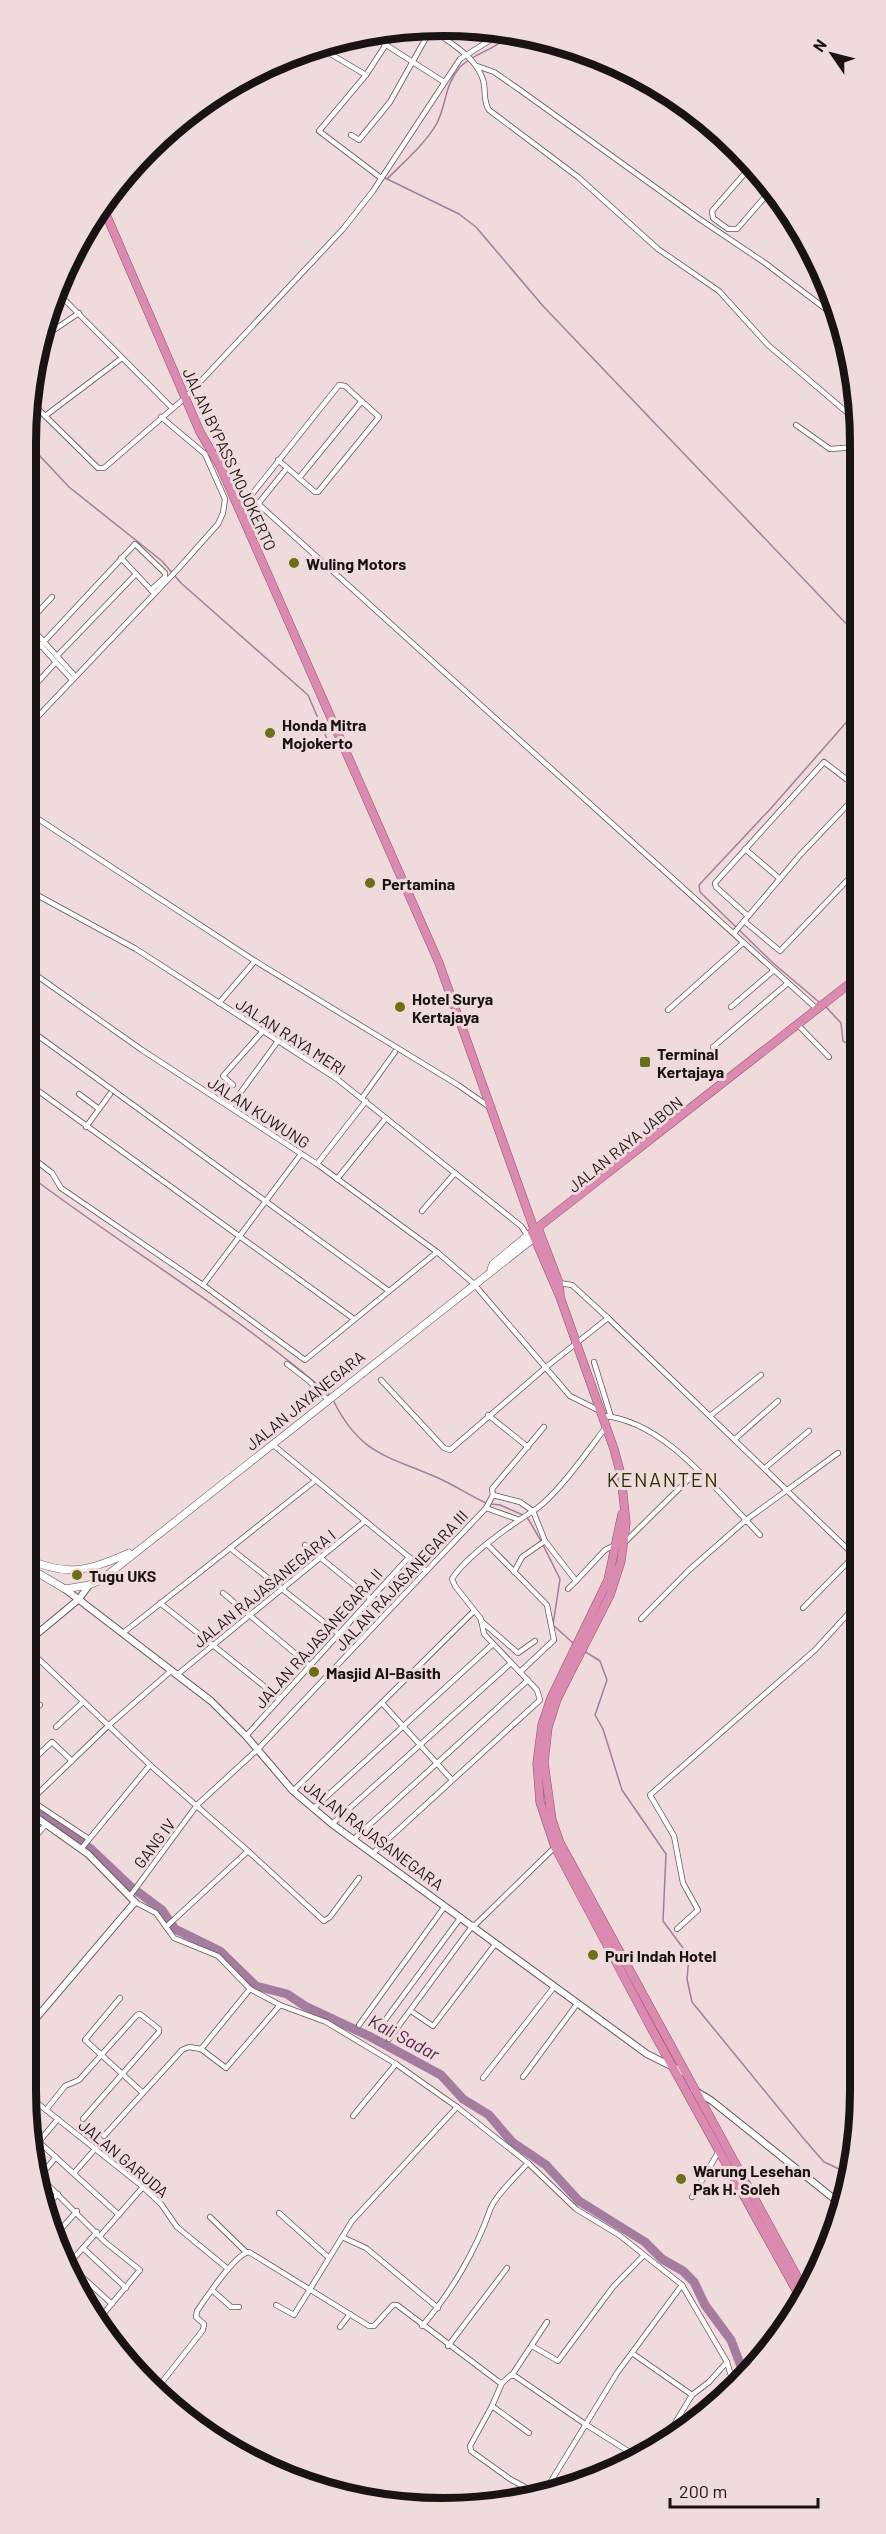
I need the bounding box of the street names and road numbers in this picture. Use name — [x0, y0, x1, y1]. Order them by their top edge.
street label: JALAN BYPASS MOJOKERTO — [179, 365, 281, 553]
street label: JALAN RAYA MERI — [233, 993, 349, 1079]
street label: JALAN KUWUNG — [205, 1072, 313, 1152]
street label: JALAN RAYA JABON — [564, 1092, 686, 1196]
street label: JALAN JAYANEGARA — [242, 1346, 368, 1454]
street label: JALAN RAJASANEGARA III — [331, 1506, 471, 1654]
street label: JALAN RAJASANEGARA I — [189, 1525, 339, 1651]
street label: JALAN RAJASANEGARA II — [250, 1564, 386, 1712]
street label: JALAN RAJASANEGARA — [300, 1776, 448, 1894]
street label: GANG IV — [129, 1815, 179, 1871]
street label: JALAN GARUDA — [75, 2115, 173, 2201]

